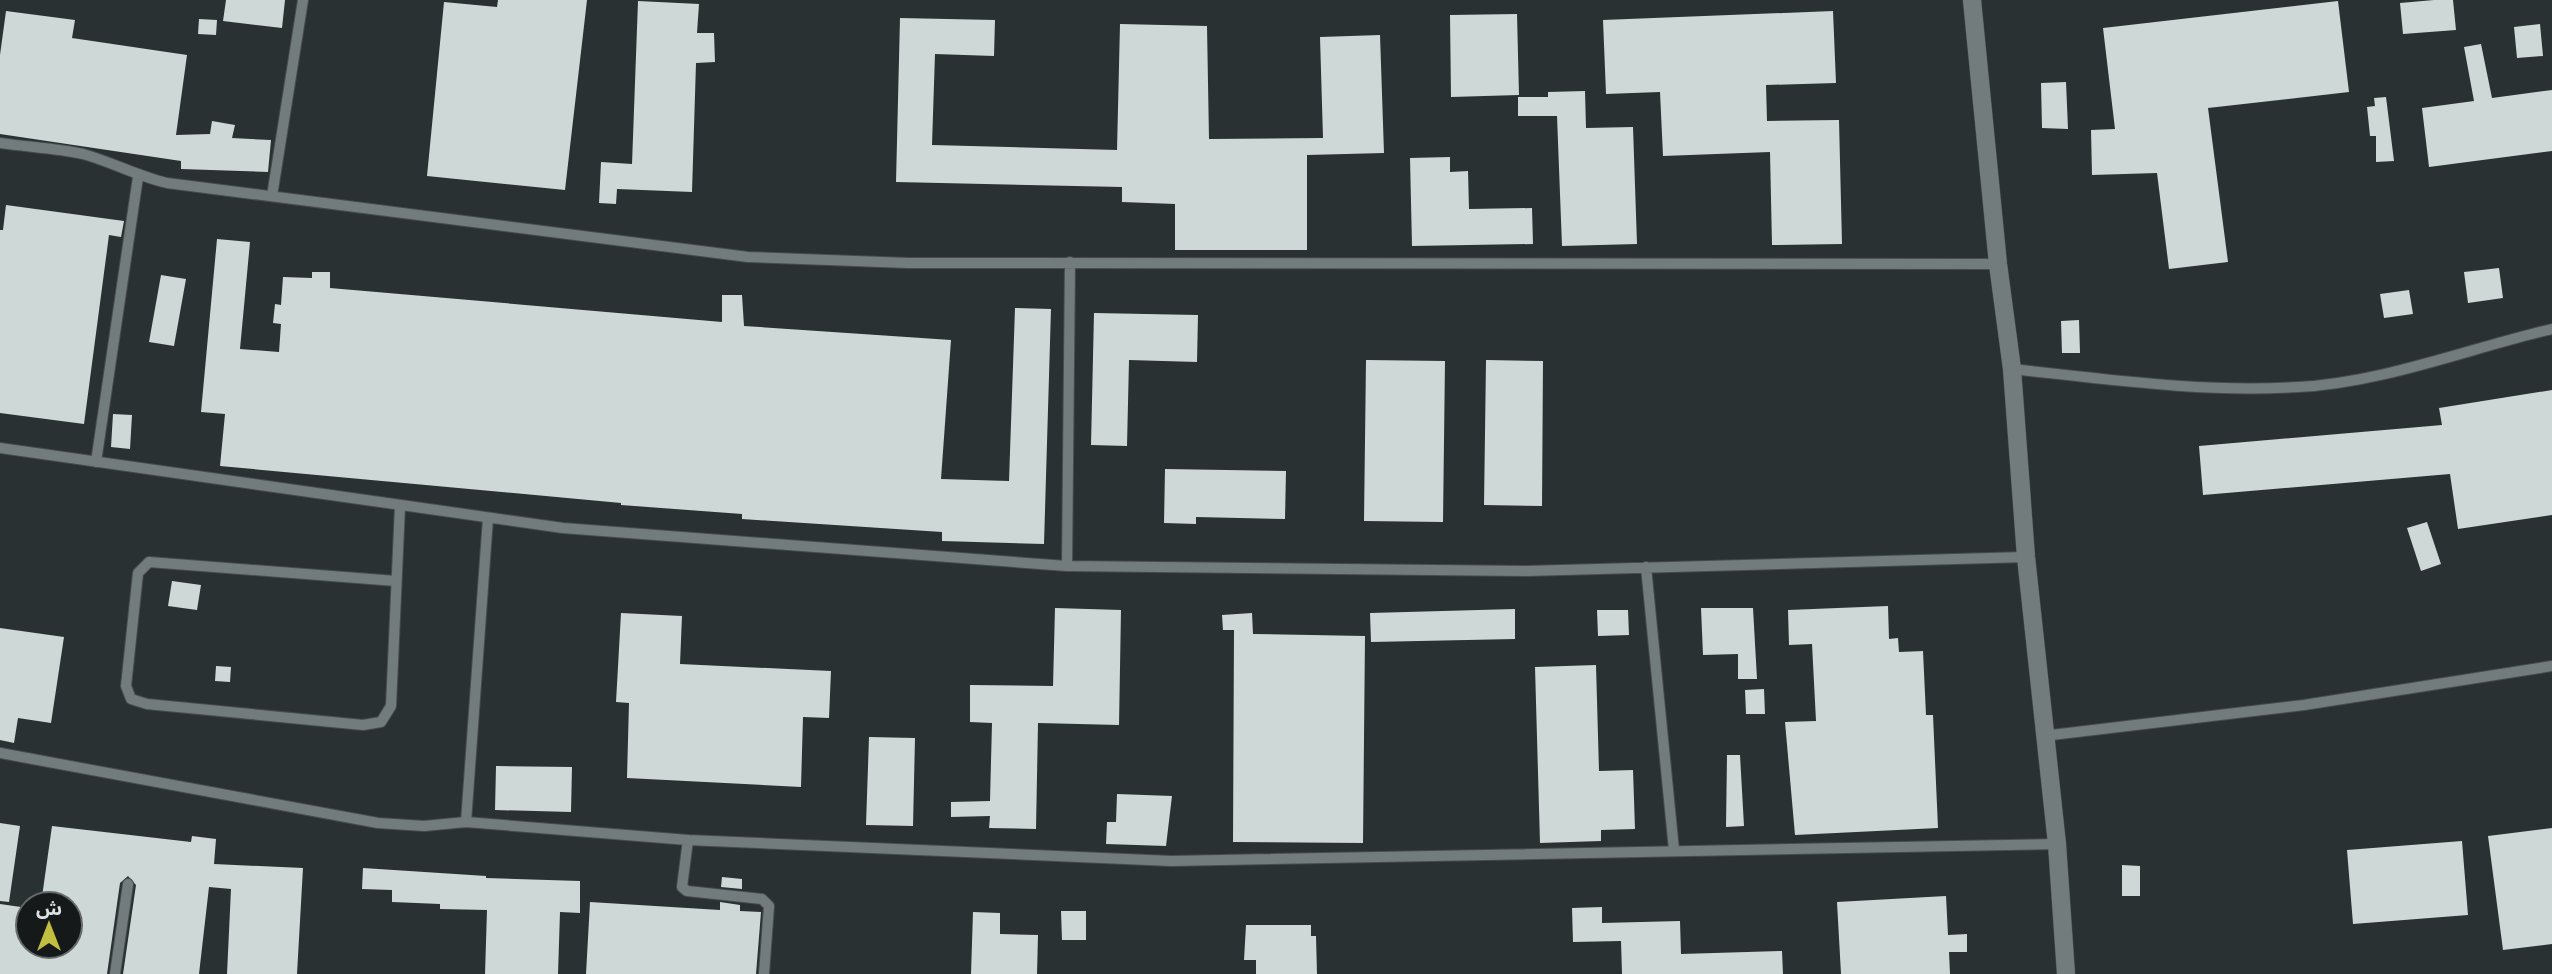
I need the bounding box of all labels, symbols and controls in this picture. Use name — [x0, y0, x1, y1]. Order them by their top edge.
north arrow — [14, 890, 84, 960]
text: ش — [36, 897, 62, 920]

